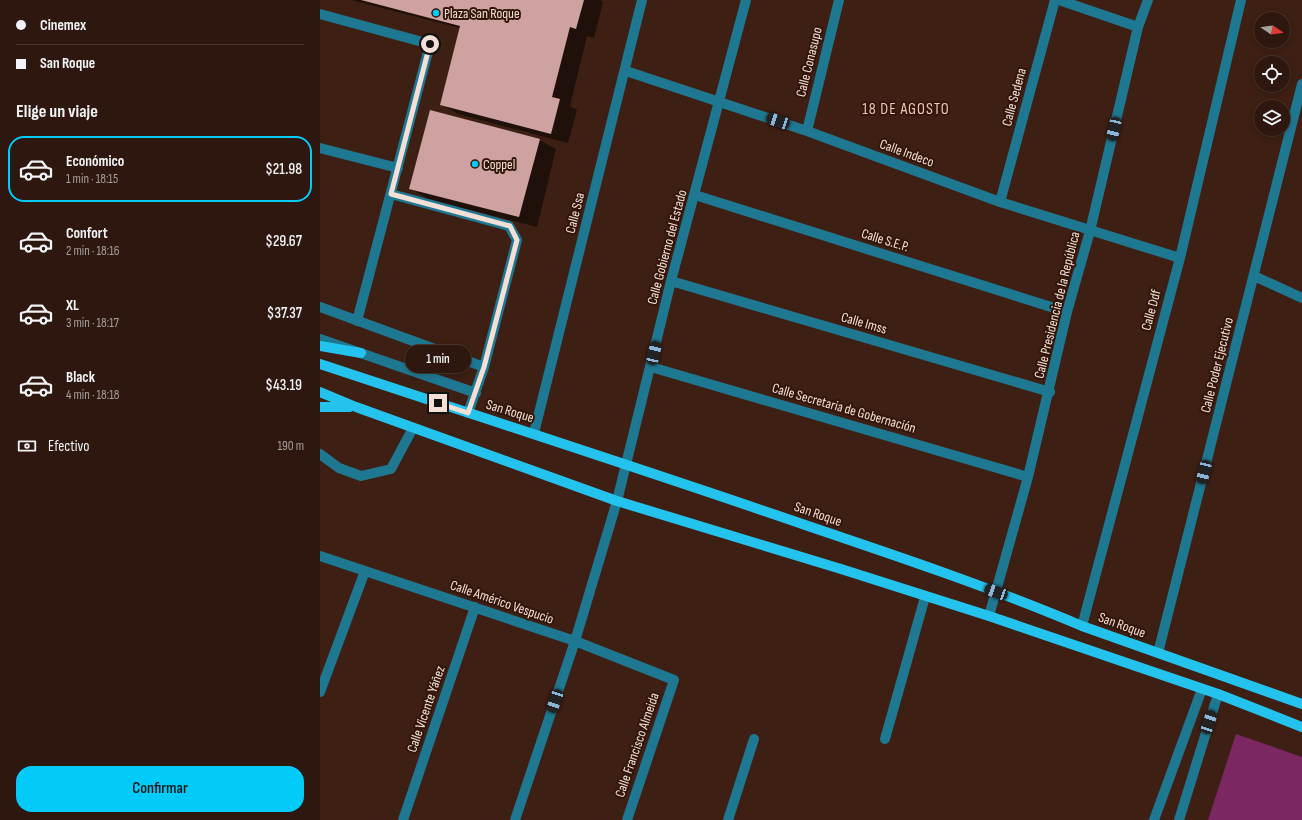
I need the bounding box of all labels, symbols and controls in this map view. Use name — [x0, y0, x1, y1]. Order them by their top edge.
place label: Plaza San Roque — [444, 5, 520, 22]
marker: Plaza San Roque — [431, 8, 441, 18]
north arrow — [1254, 12, 1290, 48]
map controls — [1254, 12, 1290, 136]
text: Cinemex — [40, 16, 86, 35]
street label: Calle Conasupo — [792, 25, 826, 99]
route start — [421, 35, 439, 53]
text: San Roque — [40, 54, 95, 73]
button: locate — [1254, 56, 1290, 92]
street label: Calle Sedena — [998, 66, 1030, 128]
district label: 18 DE AGOSTO — [862, 100, 950, 119]
button: layers — [1254, 100, 1290, 136]
text: Elige un viaje — [16, 101, 98, 122]
car — [765, 111, 791, 131]
car — [1105, 116, 1123, 142]
street label: Calle Indeco — [877, 135, 937, 171]
icon: car — [18, 151, 54, 187]
text: Económico — [66, 152, 124, 171]
place label: Coppel — [483, 156, 515, 173]
marker: Coppel — [470, 159, 480, 169]
text: $21.98 — [265, 160, 302, 179]
text: 1 min · 18:15 — [66, 171, 118, 187]
street label: Calle Gobierno del Estado — [643, 188, 691, 306]
street label: Calle Ssa — [562, 191, 588, 235]
icon: car — [18, 223, 54, 259]
text: Confort — [66, 224, 108, 243]
street label: Calle S.E.P. — [859, 225, 911, 255]
street label: Calle Presidencia de la República — [1031, 230, 1083, 380]
text: $29.67 — [265, 232, 302, 251]
text: 2 min · 18:16 — [66, 243, 119, 259]
street label: Calle Ddf — [1137, 287, 1165, 332]
icon: car — [18, 295, 54, 331]
text: XL — [66, 296, 79, 315]
text: $37.37 — [267, 304, 302, 323]
street label: Calle Imss — [839, 308, 889, 338]
text: 3 min · 18:17 — [66, 315, 119, 331]
street label: Calle Poder Ejecutivo — [1197, 315, 1237, 414]
car — [645, 340, 663, 366]
callout: 1 min — [405, 345, 471, 373]
text: 1 min — [426, 351, 450, 367]
icon: car — [18, 367, 54, 403]
text: Black — [66, 368, 95, 387]
text: $43.19 — [265, 376, 302, 395]
street label: Calle Secretaria de Gobernación — [770, 379, 918, 437]
text: 4 min · 18:18 — [66, 387, 120, 403]
route end — [429, 394, 447, 412]
street label: San Roque — [484, 396, 536, 426]
icon: cash — [16, 435, 38, 457]
text: Efectivo — [48, 437, 89, 456]
text: 190 m — [277, 438, 304, 454]
car — [1195, 459, 1213, 485]
street label: San Roque — [792, 498, 844, 530]
street label: Calle Américo Vespucio — [448, 576, 556, 628]
car — [983, 582, 1009, 602]
street label: San Roque — [1096, 609, 1148, 641]
street label: Calle Vicente Yáñez — [403, 663, 449, 755]
car — [545, 688, 565, 714]
street label: Calle Francisco Almeida — [611, 690, 663, 800]
car — [1200, 709, 1218, 735]
button: Confirmar — [16, 766, 304, 812]

